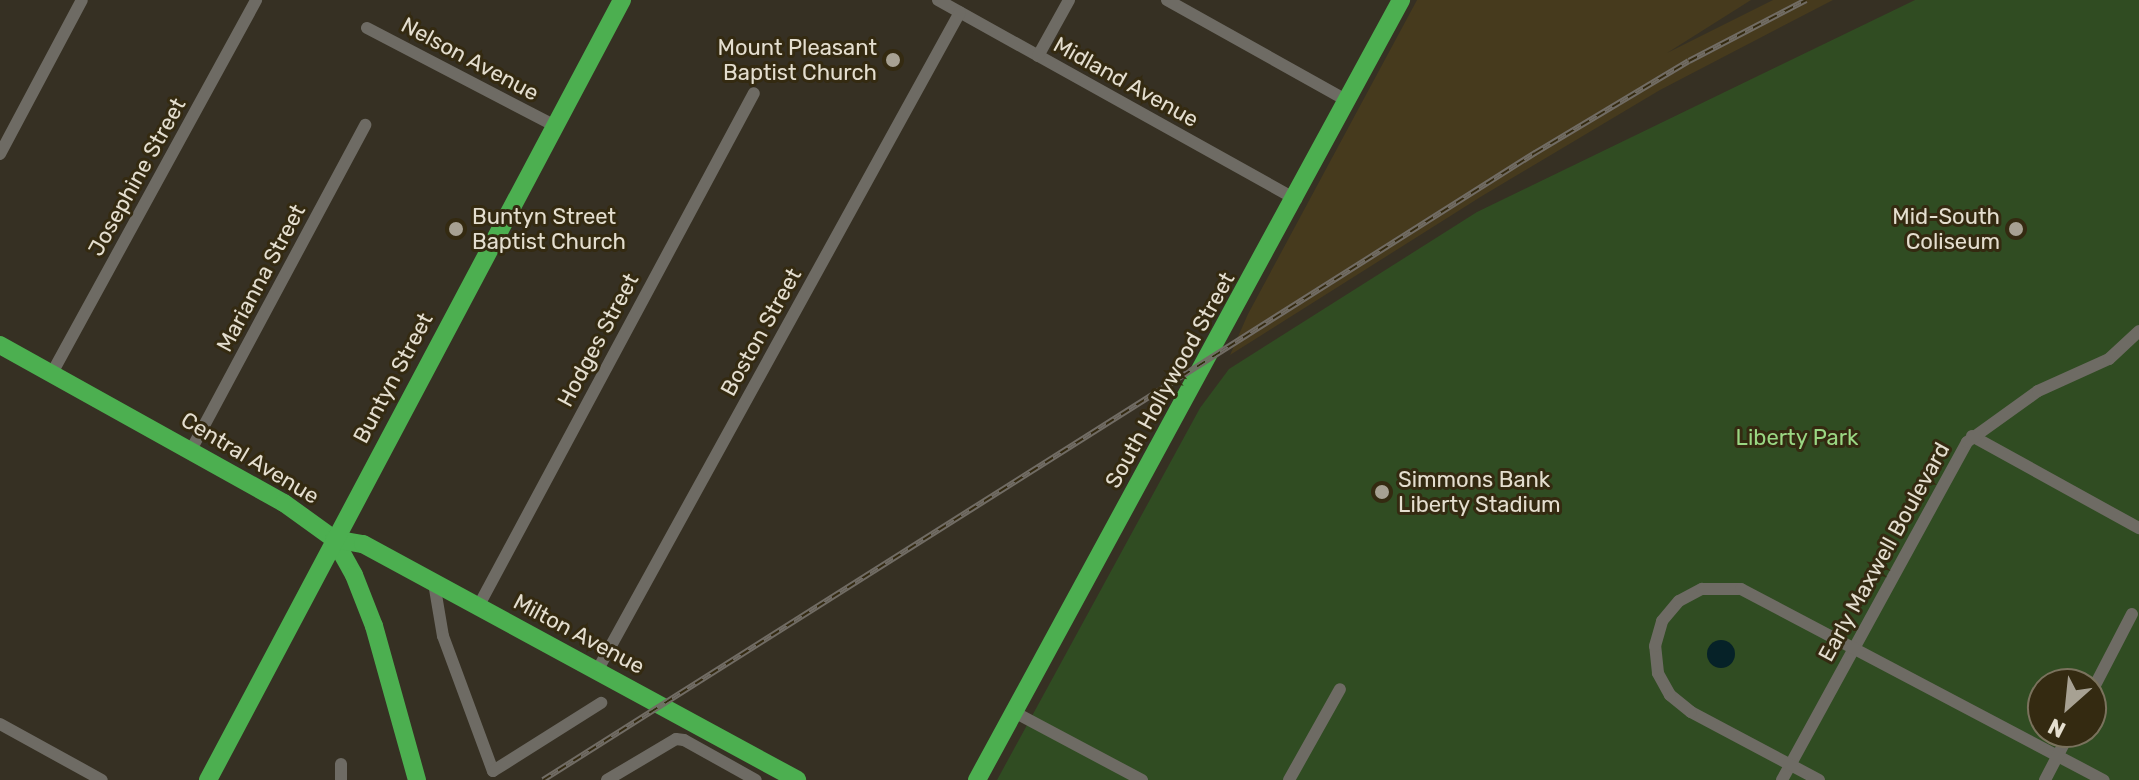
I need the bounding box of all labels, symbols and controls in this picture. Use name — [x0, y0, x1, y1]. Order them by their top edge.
street label: Nelson Avenue — [396, 12, 544, 106]
street label: Midland Avenue — [1049, 31, 1203, 133]
place label: Mount Pleasant Baptist Church — [717, 34, 877, 86]
marker: Mount Pleasant Baptist Church — [884, 51, 902, 69]
street label: Josephine Street — [83, 93, 191, 261]
street label: Marianna Street — [211, 200, 311, 356]
place label: Buntyn Street Baptist Church — [472, 203, 626, 254]
place label: Mid-South Coliseum — [1892, 203, 2000, 254]
marker: Buntyn Street Baptist Church — [447, 220, 465, 238]
marker: Mid-South Coliseum — [2007, 220, 2025, 238]
street label: Boston Street — [715, 263, 807, 401]
street label: South Hollywood Street — [1100, 267, 1240, 493]
street label: Hodges Street — [552, 269, 644, 411]
street label: Buntyn Street — [348, 308, 438, 448]
street label: Central Avenue — [176, 406, 324, 510]
park label: Liberty Park — [1735, 425, 1859, 451]
street label: Early Maxwell Boulevard — [1813, 438, 1955, 666]
place label: Simmons Bank Liberty Stadium — [1398, 466, 1561, 518]
marker: Simmons Bank Liberty Stadium — [1373, 483, 1391, 501]
street label: Milton Avenue — [509, 588, 649, 680]
north arrow — [2027, 668, 2107, 748]
text: N — [2044, 712, 2070, 744]

